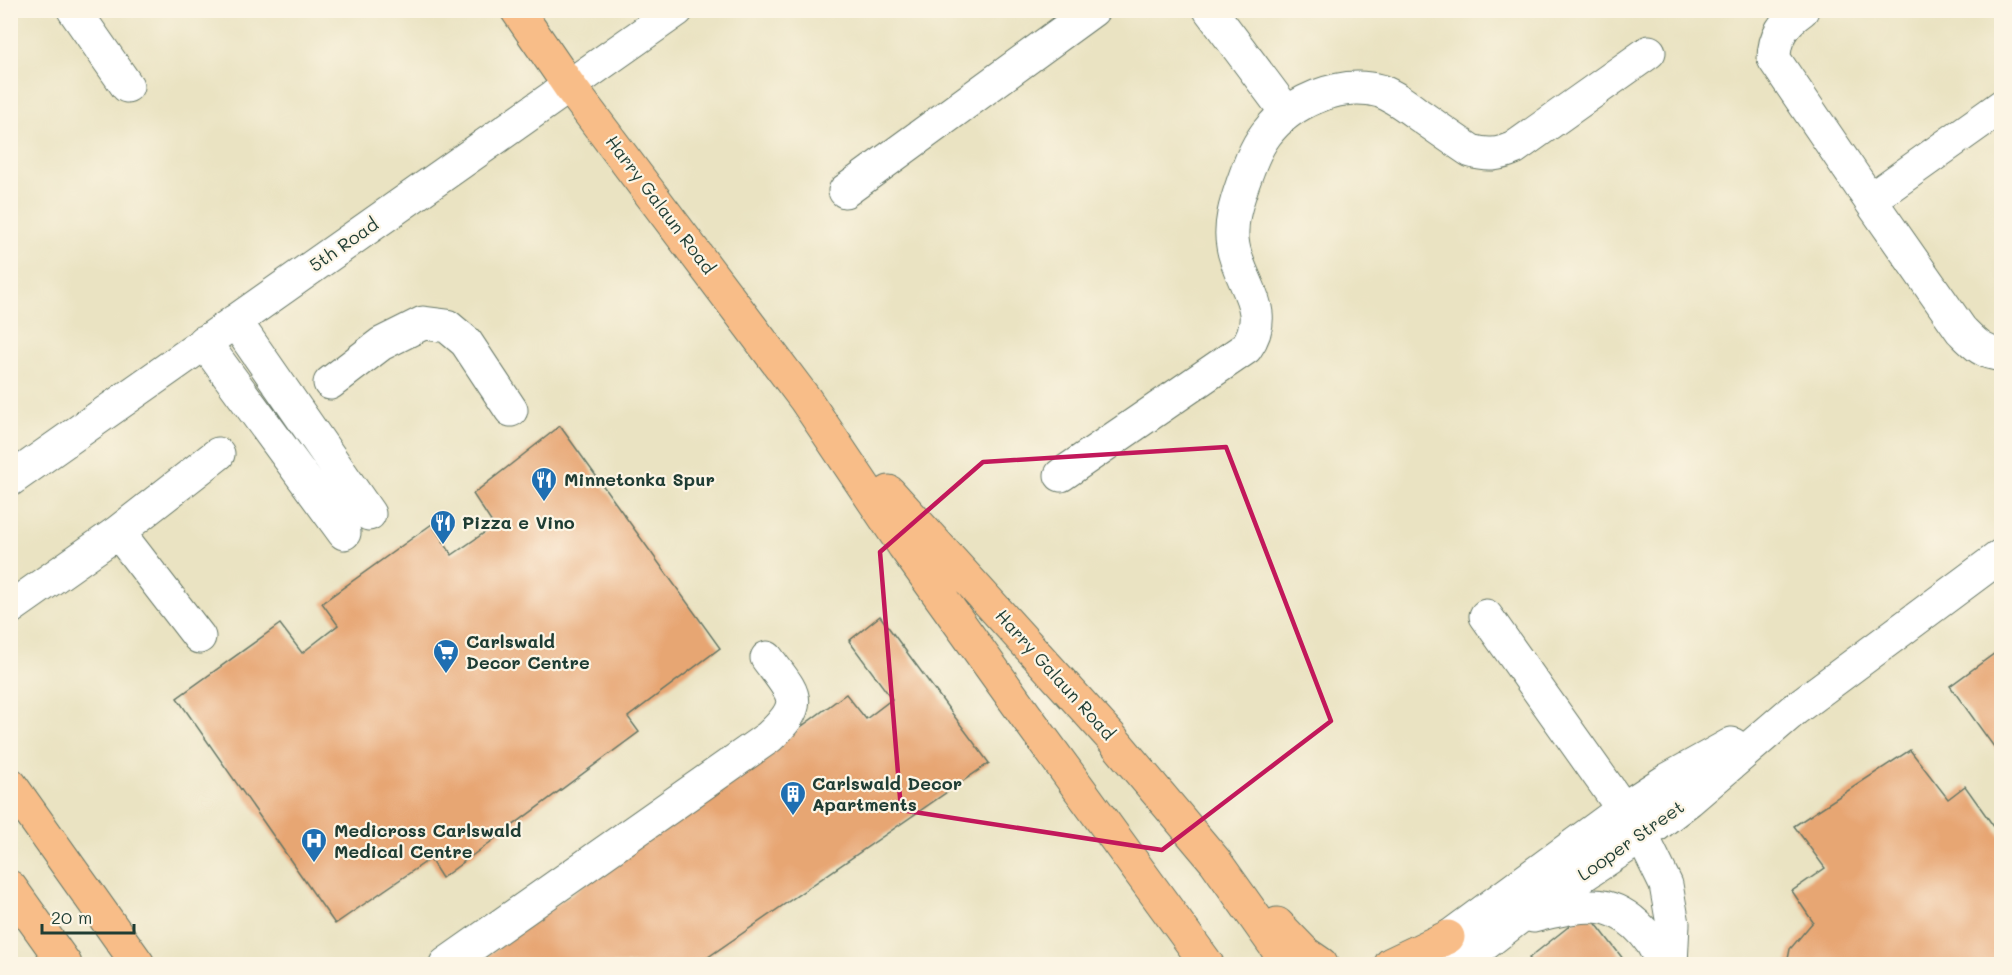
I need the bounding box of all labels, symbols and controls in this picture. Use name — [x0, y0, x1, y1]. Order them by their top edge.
street label: Harry Galaun Road — [601, 130, 721, 279]
street label: 5th Road — [304, 212, 383, 277]
restaurant icon: Minnetonka Spur — [529, 465, 559, 503]
place label: Minnetonka Spur — [564, 467, 715, 491]
restaurant icon: Pizza e Vino — [428, 508, 458, 546]
place label: Pizza e Vino — [462, 510, 575, 534]
street label: Harry Galaun Road — [991, 604, 1121, 745]
place label: Carlswald Decor Centre — [466, 629, 590, 674]
supermarket icon: Carlswald Decor Centre — [431, 637, 461, 675]
place label: Carlswald Decor Apartments — [812, 771, 962, 816]
building icon: Carlswald Decor Apartments — [778, 779, 808, 817]
street label: Looper Street — [1572, 794, 1689, 886]
place label: Medicross Carlswald Medical Centre — [334, 818, 521, 863]
hospital icon: Medicross Carlswald Medical Centre — [299, 826, 329, 864]
scale bar — [42, 897, 134, 935]
text: 20 m — [51, 905, 92, 929]

